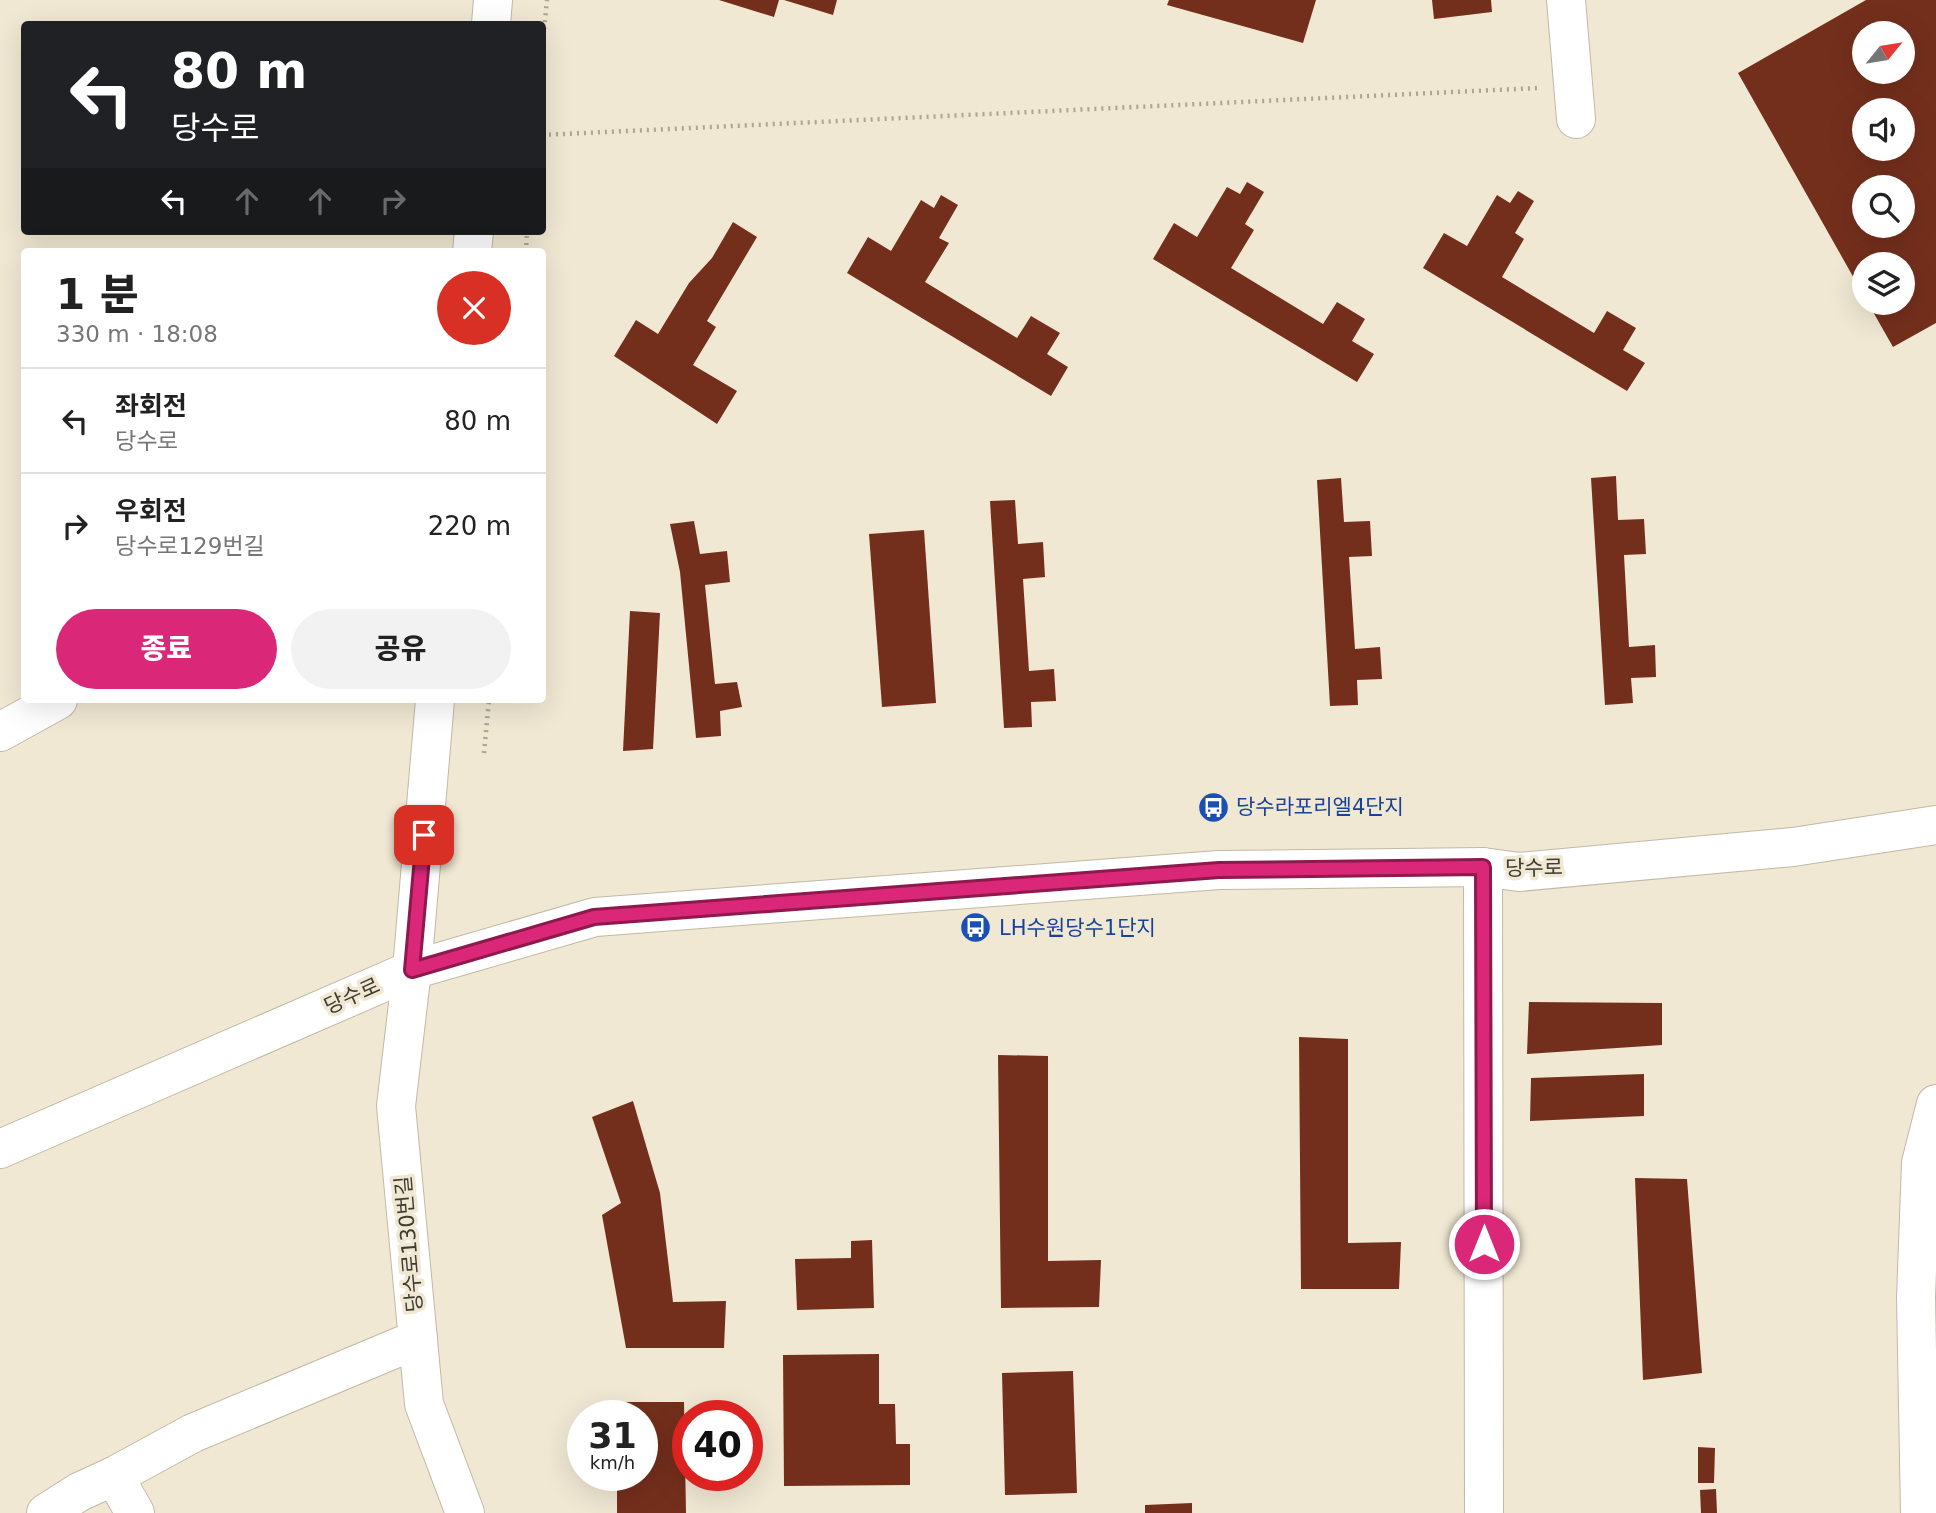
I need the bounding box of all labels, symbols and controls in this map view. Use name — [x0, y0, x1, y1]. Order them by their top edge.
north arrow — [1852, 21, 1914, 84]
map controls — [1852, 21, 1915, 315]
text: 80 m — [171, 43, 307, 100]
icon: left — [56, 49, 147, 140]
button: sound — [1852, 98, 1915, 161]
text: 당수로 — [171, 109, 259, 147]
button: search — [1852, 175, 1915, 238]
icon: left — [155, 182, 193, 220]
icon: ahead — [228, 182, 266, 220]
icon: ahead — [301, 182, 339, 220]
icon: right — [374, 182, 412, 220]
button: layers — [1852, 252, 1915, 315]
text: 1 분 — [56, 270, 139, 319]
button: close — [437, 271, 511, 345]
text: 330 m · 18:08 — [56, 321, 218, 347]
text: 좌회전 — [115, 391, 187, 421]
icon: left — [56, 402, 94, 440]
text: 80 m — [444, 406, 511, 436]
text: 당수로 — [115, 428, 178, 454]
text: 우회전 — [115, 496, 187, 526]
icon: right — [56, 507, 94, 545]
text: 220 m — [428, 511, 511, 541]
text: 당수로129번길 — [115, 533, 265, 559]
button: 종료 — [56, 609, 277, 689]
button: 공유 — [291, 609, 511, 689]
bus stop icon: 당수라포리엘4단지 — [1196, 790, 1230, 824]
place label: 당수라포리엘4단지 — [1236, 795, 1404, 819]
pin — [394, 805, 454, 865]
icon: arrive — [405, 816, 443, 854]
street label: 당수로 — [1505, 855, 1563, 881]
bus stop icon: LH수원당수1단지 — [959, 911, 993, 945]
place label: LH수원당수1단지 — [999, 916, 1156, 940]
street label: 당수로 — [321, 973, 383, 1019]
street label: 당수로130번길 — [391, 1175, 427, 1313]
position arrow — [1447, 1207, 1521, 1281]
speed limit sign: 40 — [672, 1400, 763, 1491]
text: 31 — [588, 1416, 637, 1456]
text: km/h — [590, 1452, 635, 1473]

